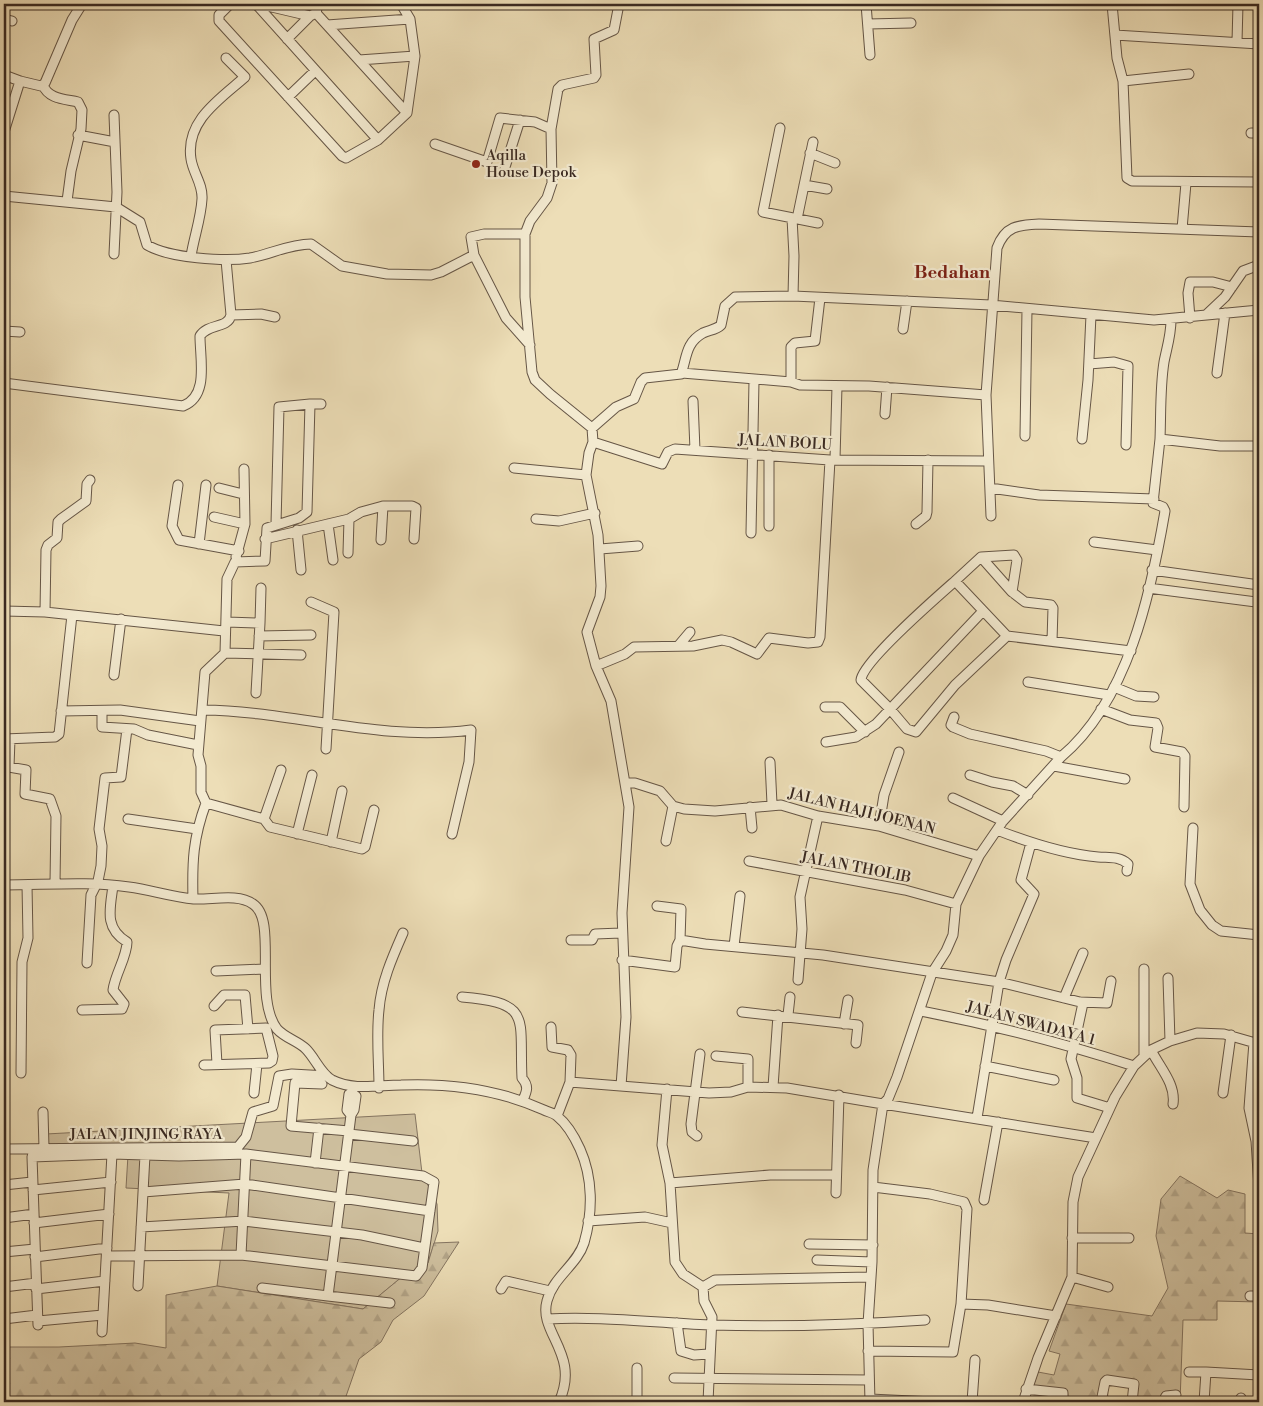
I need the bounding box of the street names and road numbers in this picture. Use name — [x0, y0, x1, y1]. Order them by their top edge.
street label: JALAN BOLU — [736, 430, 833, 454]
street label: JALAN HAJI JOENAN — [785, 784, 938, 839]
street label: JALAN THOLIB — [798, 847, 913, 888]
street label: JALAN SWADAYA 1 — [963, 997, 1098, 1050]
street label: JALAN JINJING RAYA — [68, 1125, 223, 1144]

